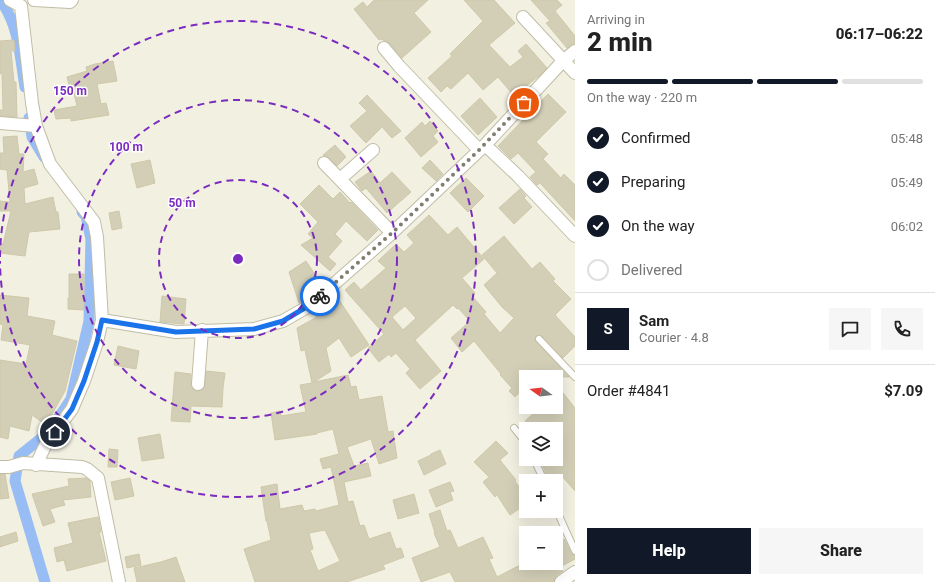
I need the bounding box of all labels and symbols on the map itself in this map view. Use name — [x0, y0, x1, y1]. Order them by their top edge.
text: 150 m — [53, 84, 87, 98]
pin — [507, 86, 541, 120]
text: 100 m — [109, 140, 143, 154]
text: 50 m — [168, 196, 196, 210]
centre of rings — [231, 252, 245, 266]
courier — [300, 276, 340, 316]
north arrow — [519, 370, 563, 414]
pin — [38, 415, 72, 449]

